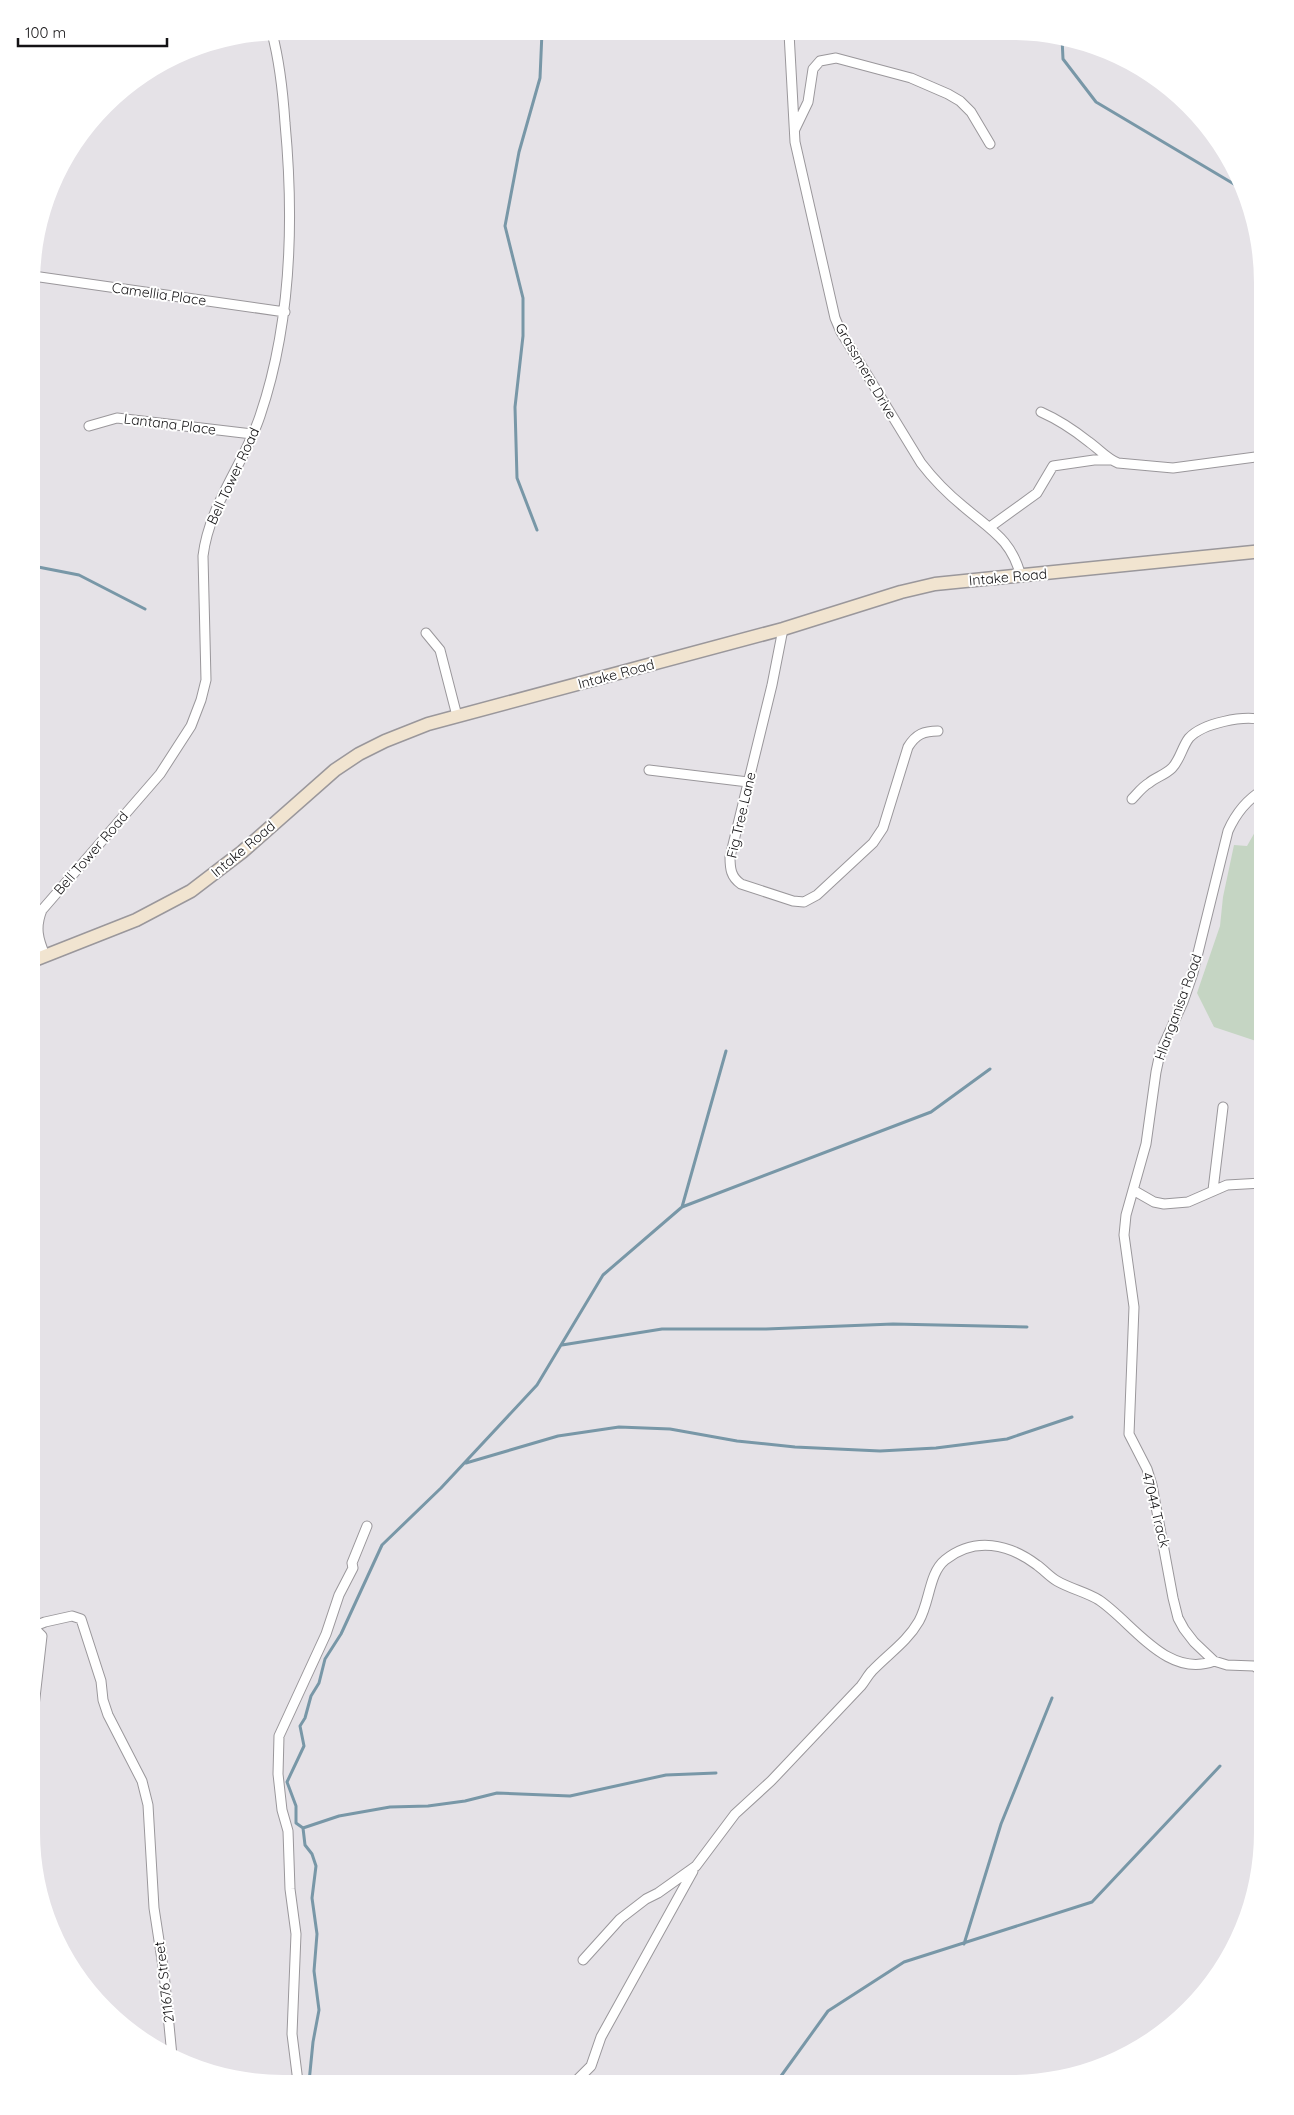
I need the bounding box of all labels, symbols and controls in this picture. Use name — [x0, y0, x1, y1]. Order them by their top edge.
scale bar — [18, 15, 166, 47]
text: 100 m — [25, 23, 66, 42]
street label: Camellia Place — [111, 278, 208, 310]
street label: Grassmere Drive — [831, 320, 901, 422]
street label: Lantana Place — [123, 409, 217, 439]
street label: Bell Tower Road — [203, 425, 263, 527]
street label: Intake Road — [968, 565, 1048, 589]
street label: Intake Road — [576, 655, 656, 693]
street label: Fig Tree Lane — [722, 770, 760, 860]
street label: Bell Tower Road — [50, 808, 132, 898]
street label: Intake Road — [207, 817, 279, 881]
street label: Hlanganisa Road — [1150, 951, 1206, 1063]
street label: 47044 Track — [1138, 1470, 1174, 1550]
street label: 211676 Street — [150, 1940, 178, 2024]

